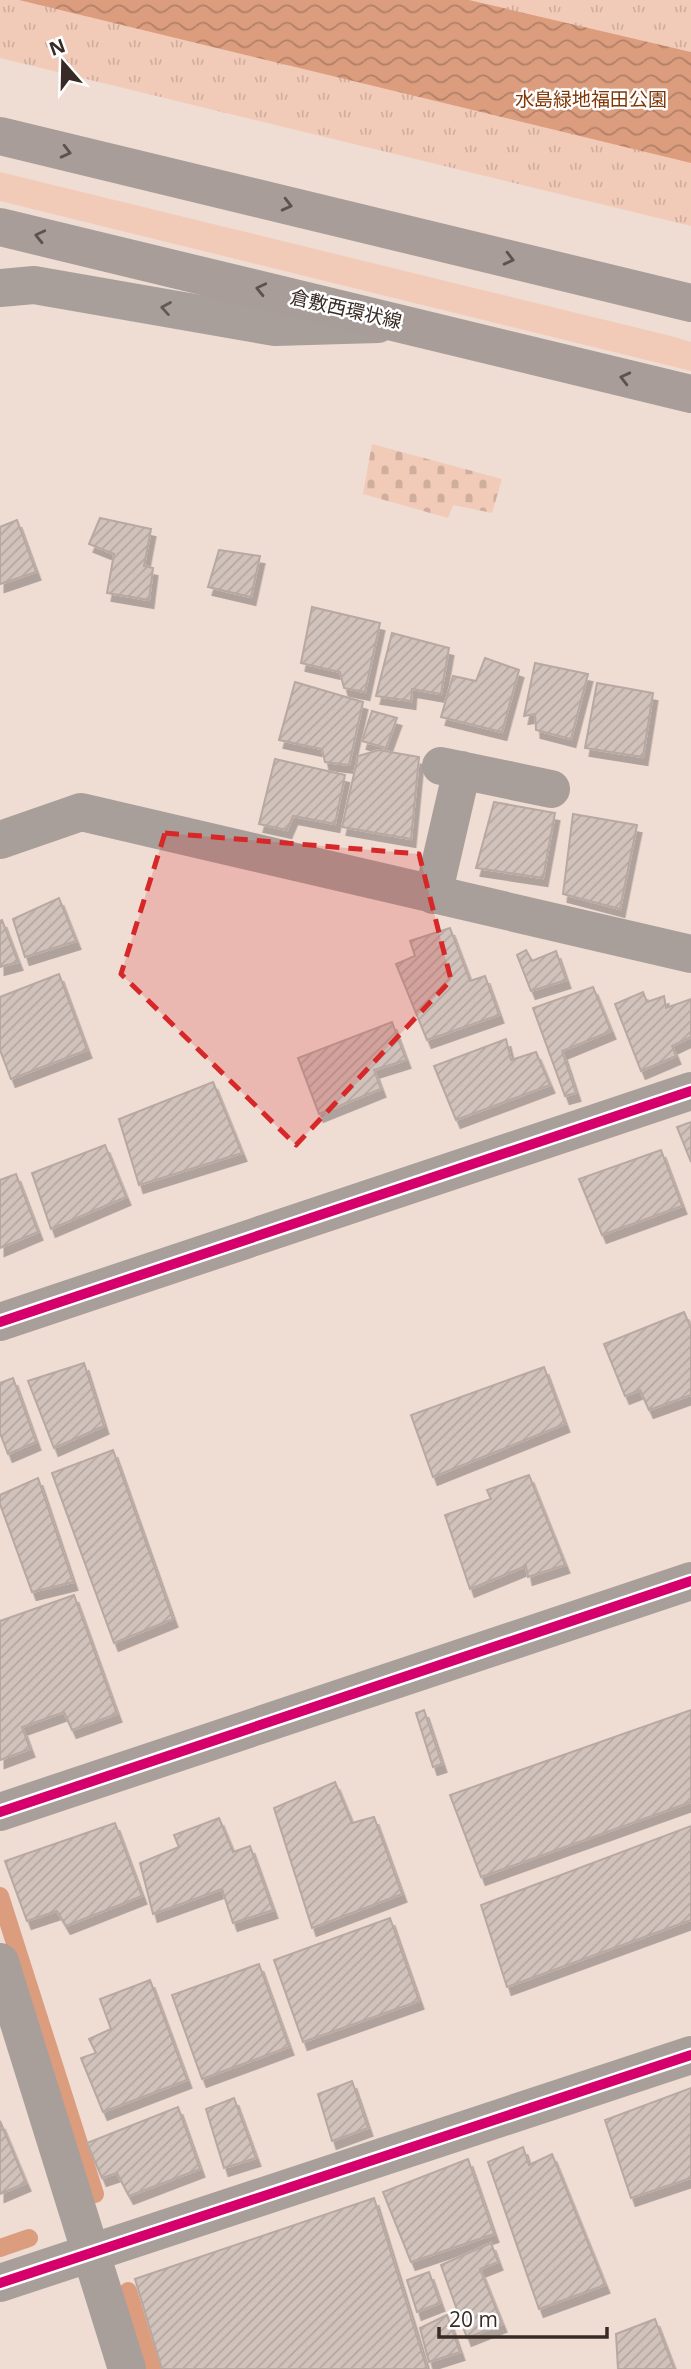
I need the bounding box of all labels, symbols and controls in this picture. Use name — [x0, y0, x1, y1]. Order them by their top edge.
north arrow — [28, 28, 98, 98]
text: N — [45, 32, 69, 62]
park label: 水島緑地福田公園 — [515, 86, 667, 112]
one-way arrow — [60, 144, 72, 158]
one-way arrow — [281, 197, 293, 212]
one-way arrow — [34, 230, 46, 244]
one-way arrow — [503, 251, 515, 265]
one-way arrow — [255, 283, 267, 297]
street label: 倉敷西環状線 — [288, 284, 404, 334]
one-way arrow — [160, 301, 172, 316]
one-way arrow — [619, 372, 631, 386]
scale bar — [439, 2296, 607, 2340]
text: 20 m — [449, 2305, 498, 2333]

